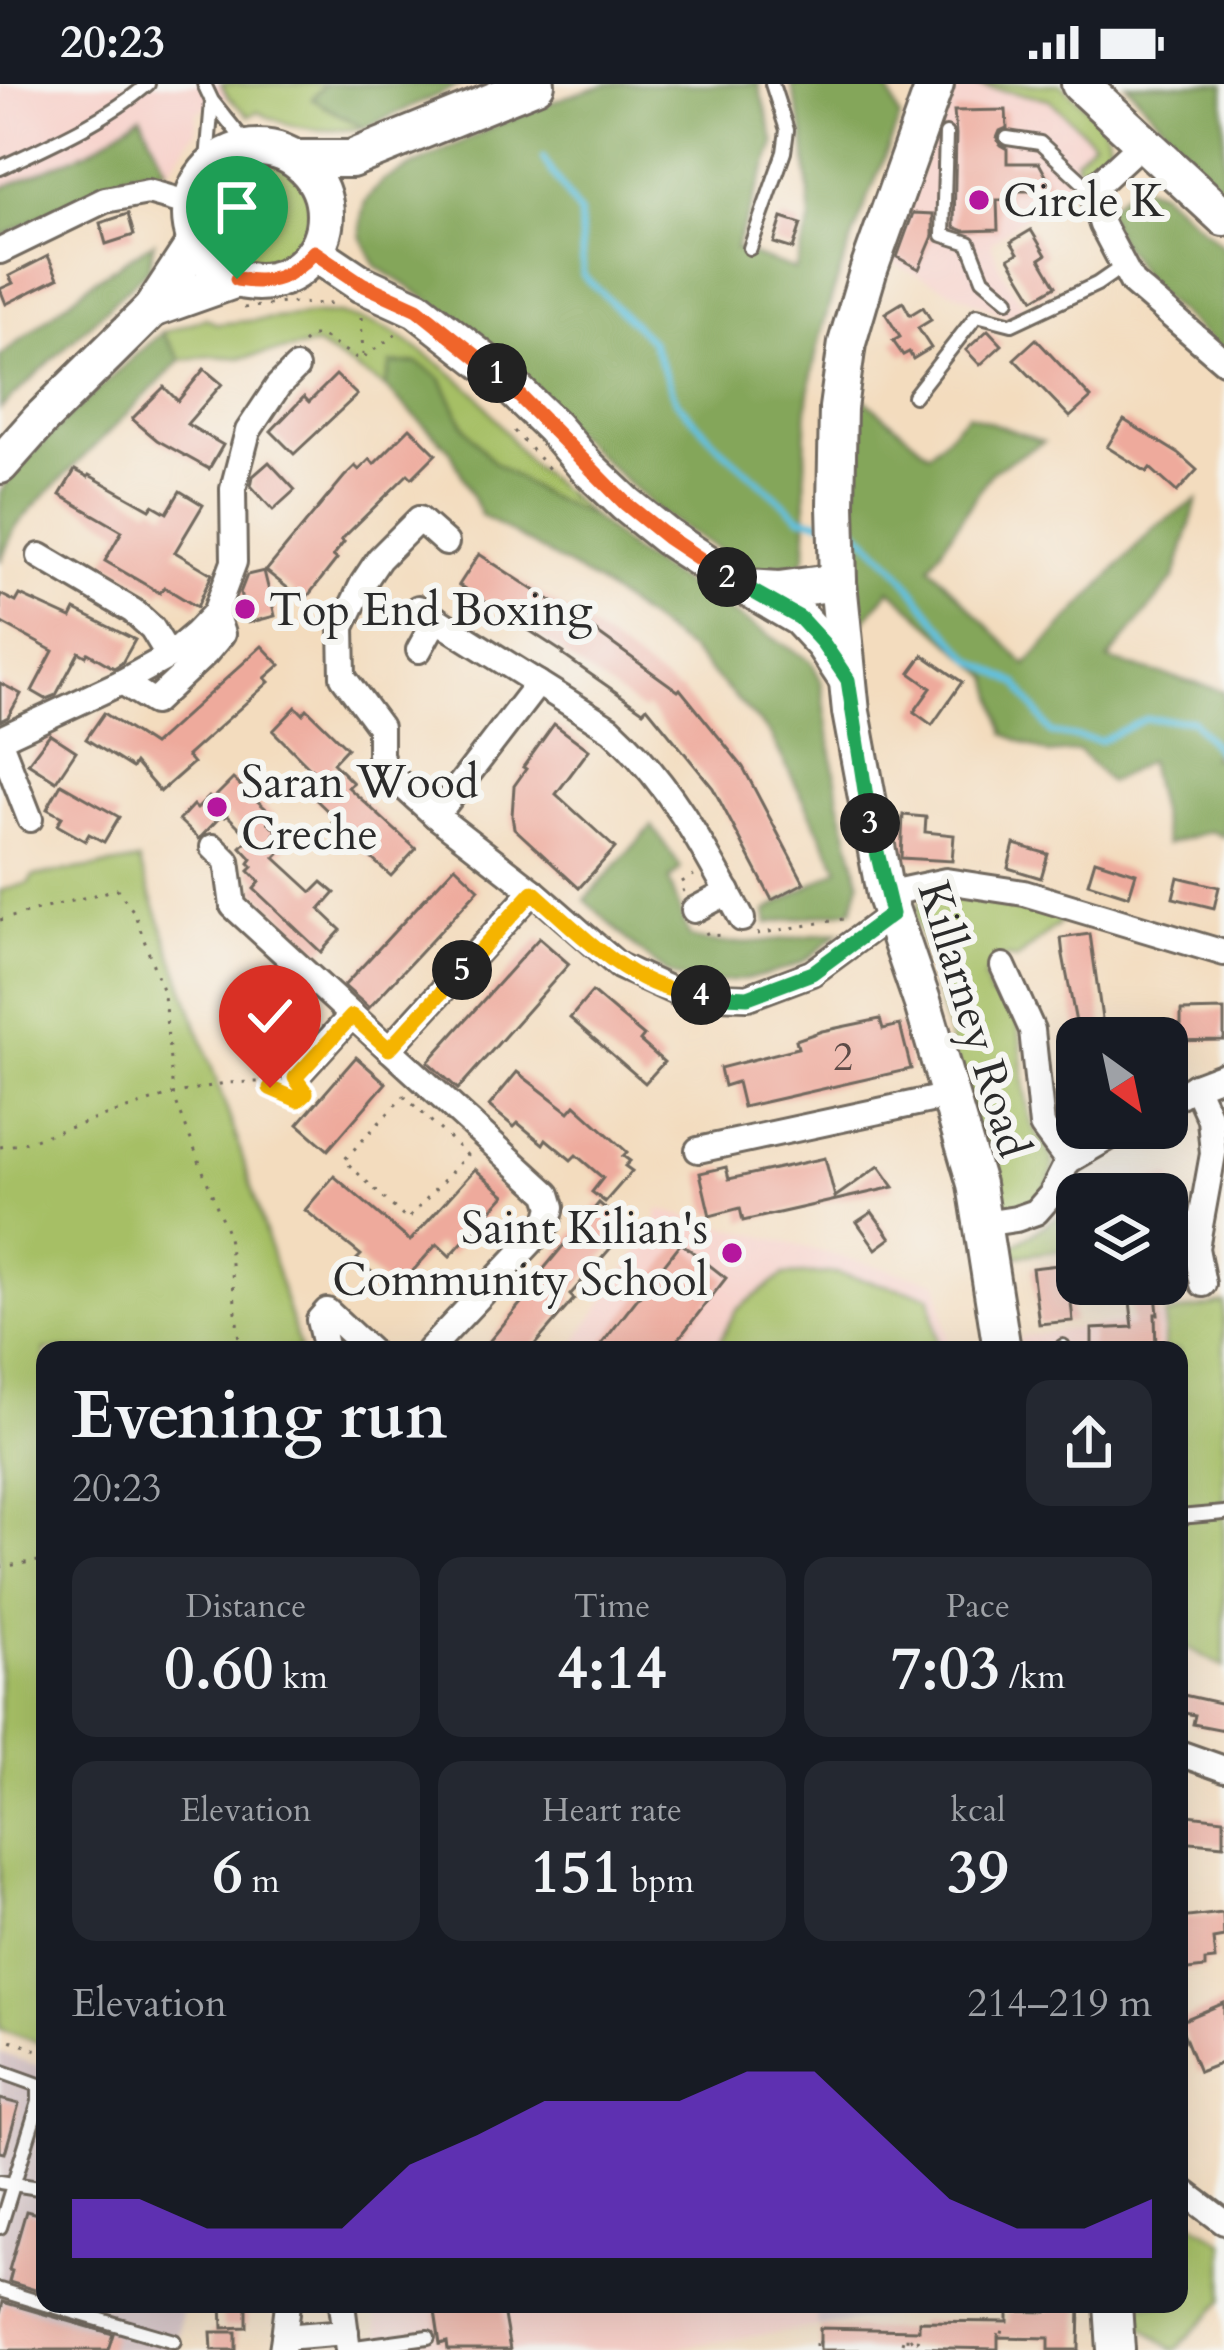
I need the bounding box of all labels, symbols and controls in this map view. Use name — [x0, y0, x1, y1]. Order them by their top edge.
text: 20:23 — [60, 12, 165, 73]
pin — [186, 156, 288, 279]
place label: Circle K — [1003, 171, 1165, 232]
icon: arrive — [204, 174, 270, 240]
marker: Circle K — [966, 187, 992, 213]
pin: 1 — [467, 343, 527, 403]
text: 1 — [489, 350, 505, 395]
pin: 2 — [697, 547, 757, 607]
text: 2 — [719, 554, 735, 599]
place label: Top End Boxing — [269, 580, 593, 641]
marker: Top End Boxing — [232, 596, 258, 622]
place label: Saran Wood Creche — [241, 752, 479, 865]
pin: 3 — [840, 793, 900, 853]
marker: Saran Wood Creche — [204, 794, 230, 820]
text: 3 — [862, 800, 878, 845]
street label: Killarney Road — [903, 874, 1045, 1165]
pin: 5 — [432, 940, 492, 1000]
text: 5 — [454, 947, 470, 992]
pin — [219, 965, 321, 1088]
pin: 4 — [671, 965, 731, 1025]
text: 4 — [693, 972, 709, 1017]
icon: check — [237, 983, 303, 1049]
north arrow — [1056, 1017, 1188, 1149]
map controls — [1056, 1017, 1188, 1305]
house number: 2 — [833, 1031, 853, 1084]
button: layers — [1056, 1173, 1188, 1305]
place label: Saint Kilian's Community School — [332, 1198, 708, 1311]
marker: Saint Kilian's Community School — [719, 1240, 745, 1266]
text: Evening run — [72, 1372, 447, 1461]
button: share — [1026, 1380, 1152, 1506]
text: 20:23 — [72, 1462, 162, 1515]
text: Distance — [186, 1584, 306, 1629]
text: Time — [574, 1584, 650, 1629]
text: Pace — [946, 1584, 1010, 1629]
text: 0.60 — [164, 1629, 274, 1710]
text: 4:14 — [557, 1629, 667, 1710]
text: 7:03 — [891, 1629, 1000, 1710]
text: km — [274, 1655, 328, 1700]
text: /km — [1000, 1655, 1065, 1700]
text: Elevation — [180, 1788, 312, 1833]
text: Heart rate — [542, 1788, 682, 1833]
text: kcal — [950, 1788, 1006, 1833]
text: 6 — [212, 1833, 243, 1914]
text: 151 — [530, 1833, 622, 1914]
text: 39 — [947, 1833, 1009, 1914]
text: m — [243, 1859, 280, 1904]
text: bpm — [622, 1859, 694, 1904]
text: Elevation — [72, 1977, 227, 2030]
text: 214–219 m — [967, 1977, 1152, 2030]

